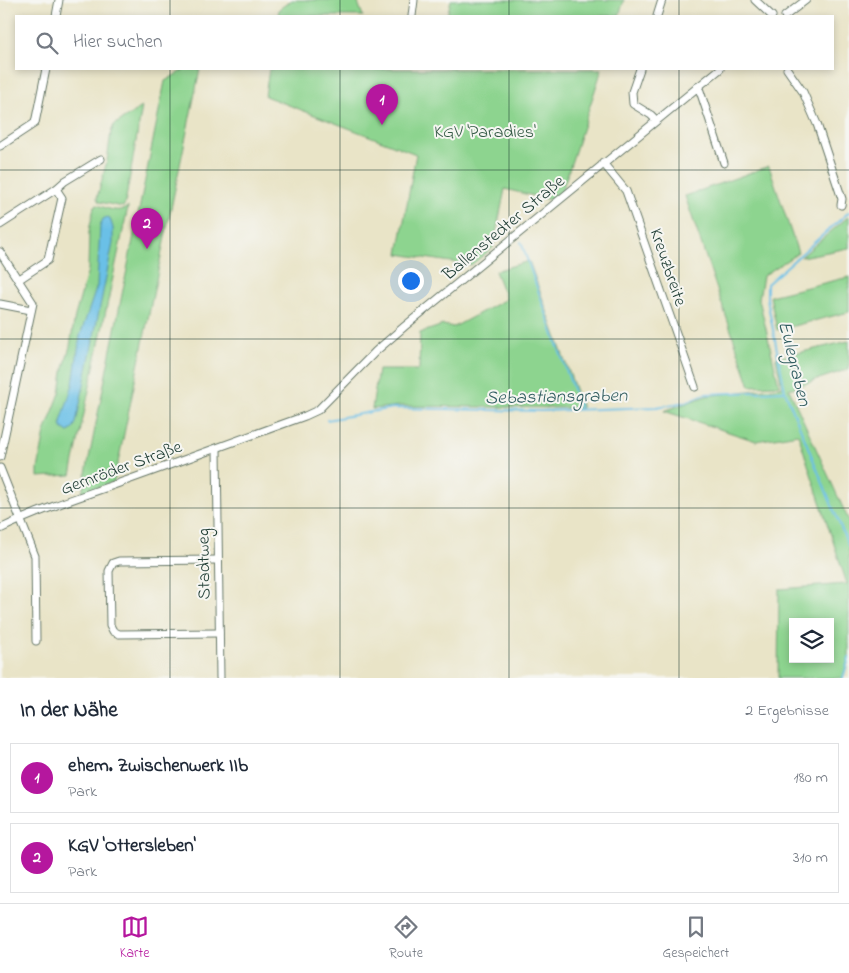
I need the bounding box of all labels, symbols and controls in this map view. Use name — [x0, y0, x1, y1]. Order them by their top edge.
search box — [15, 15, 834, 70]
icon: search — [33, 29, 61, 57]
text: Hier suchen — [73, 29, 162, 56]
pin: 1 — [366, 84, 398, 125]
park label: KGV 'Paradies' — [434, 120, 536, 146]
street label: Ballenstedter Straße — [437, 169, 572, 288]
pin: 2 — [131, 208, 163, 249]
street label: Kreuzbreite — [642, 225, 693, 311]
your location — [398, 268, 424, 294]
water label: Eulegraben — [769, 318, 817, 410]
water label: Sebastiansgraben — [485, 383, 628, 413]
street label: Gernröder Straße — [57, 435, 187, 503]
street label: Stadtweg — [191, 528, 220, 600]
map controls — [789, 618, 834, 663]
button: layers — [789, 618, 834, 663]
text: In der Nähe — [20, 696, 118, 726]
text: 2 Ergebnisse — [745, 699, 829, 723]
text: ehem. Zwischenwerk IIb — [68, 753, 248, 780]
text: 1 — [34, 766, 40, 790]
text: 180 m — [794, 766, 828, 790]
text: Park — [68, 780, 97, 804]
text: KGV 'Ottersleben' — [68, 833, 196, 860]
text: 2 — [33, 846, 41, 870]
text: 310 m — [793, 846, 828, 870]
text: Park — [68, 860, 97, 884]
tab: Karte — [120, 913, 149, 964]
tab: Route — [389, 913, 423, 964]
tab: Gespeichert — [662, 913, 729, 964]

